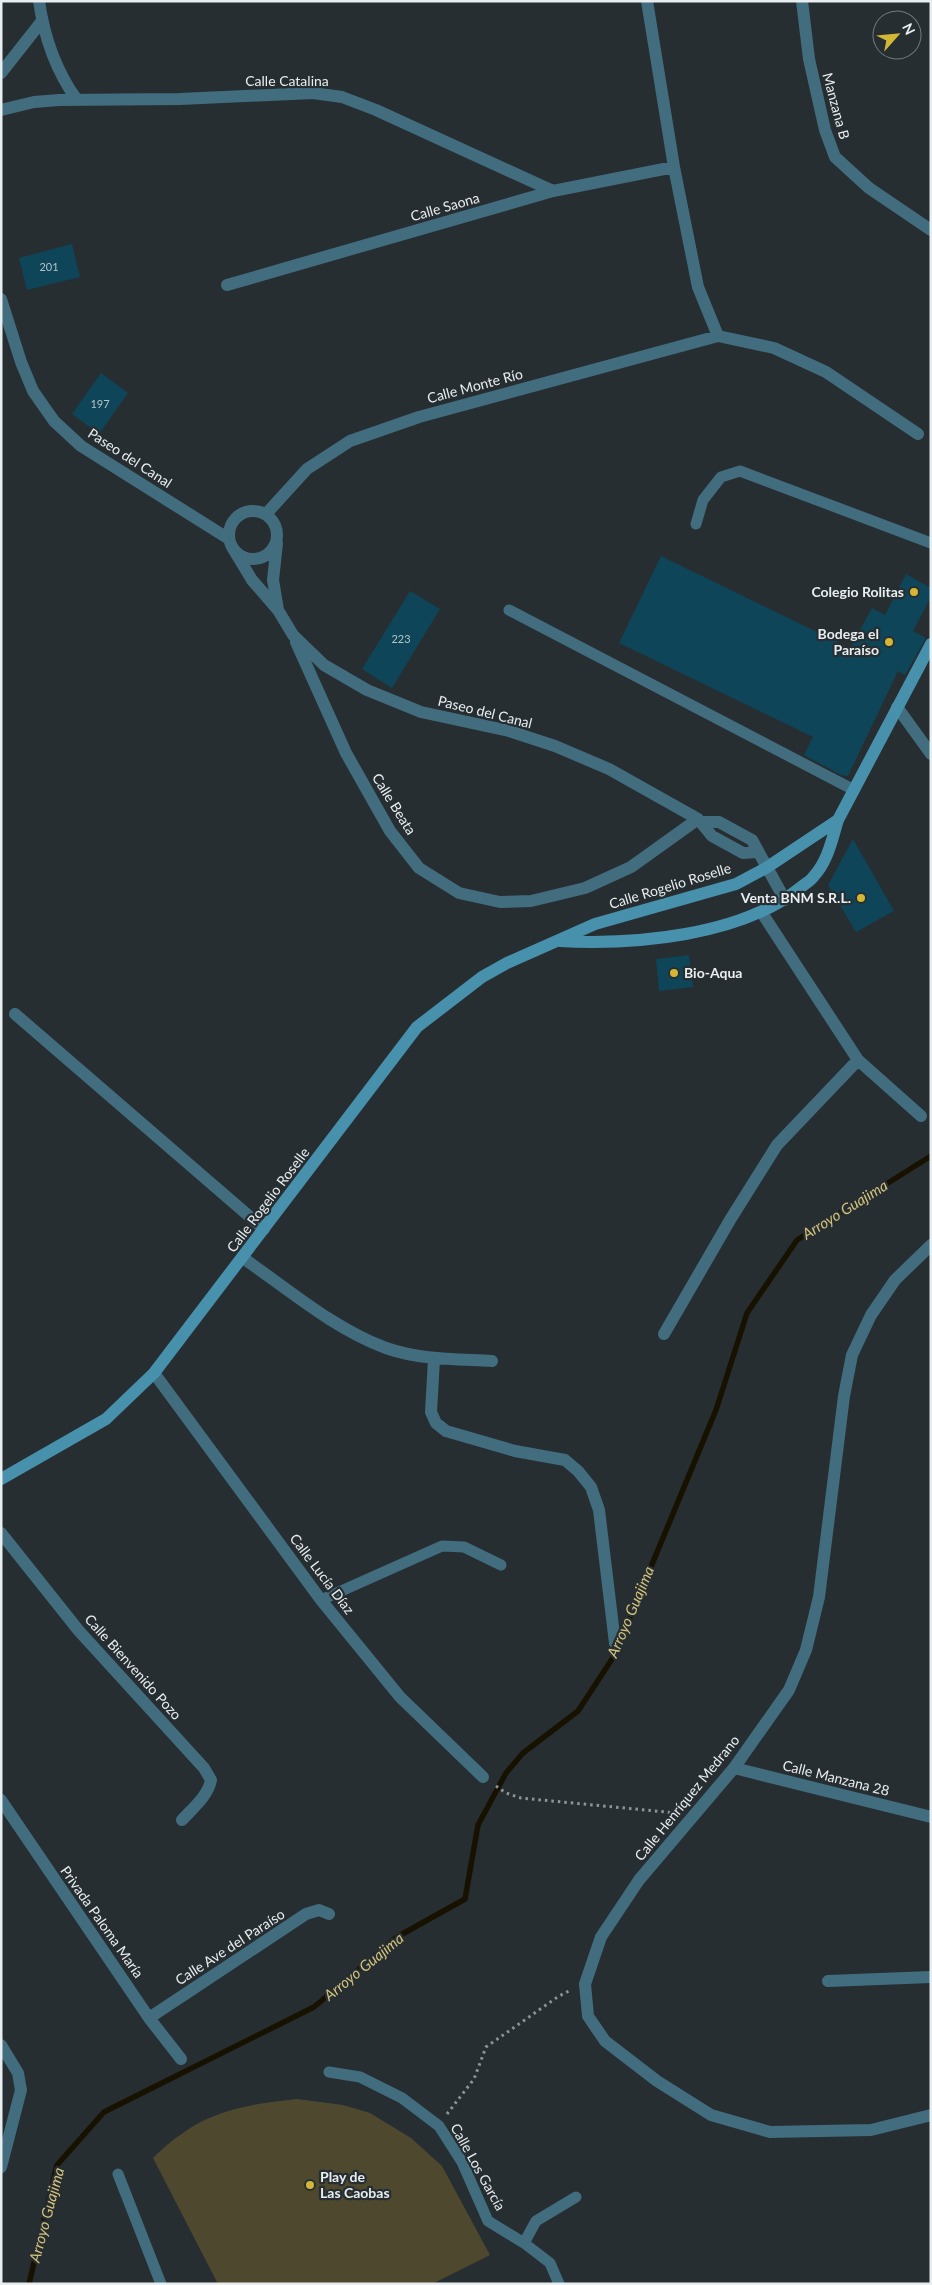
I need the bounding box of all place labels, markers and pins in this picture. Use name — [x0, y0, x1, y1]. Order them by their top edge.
place label: Colegio Rolitas — [811, 583, 904, 600]
marker: Colegio Rolitas — [908, 586, 920, 598]
place label: Bodega el Paraíso — [818, 625, 879, 658]
marker: Bodega el Paraíso — [883, 636, 895, 648]
place label: Venta BNM S.R.L. — [740, 889, 851, 906]
marker: Venta BNM S.R.L. — [855, 892, 867, 904]
place label: Bio-Aqua — [684, 964, 742, 981]
marker: Bio-Aqua — [668, 967, 680, 979]
place label: Play de Las Caobas — [320, 2168, 390, 2201]
marker: Play de Las Caobas — [304, 2179, 316, 2191]

